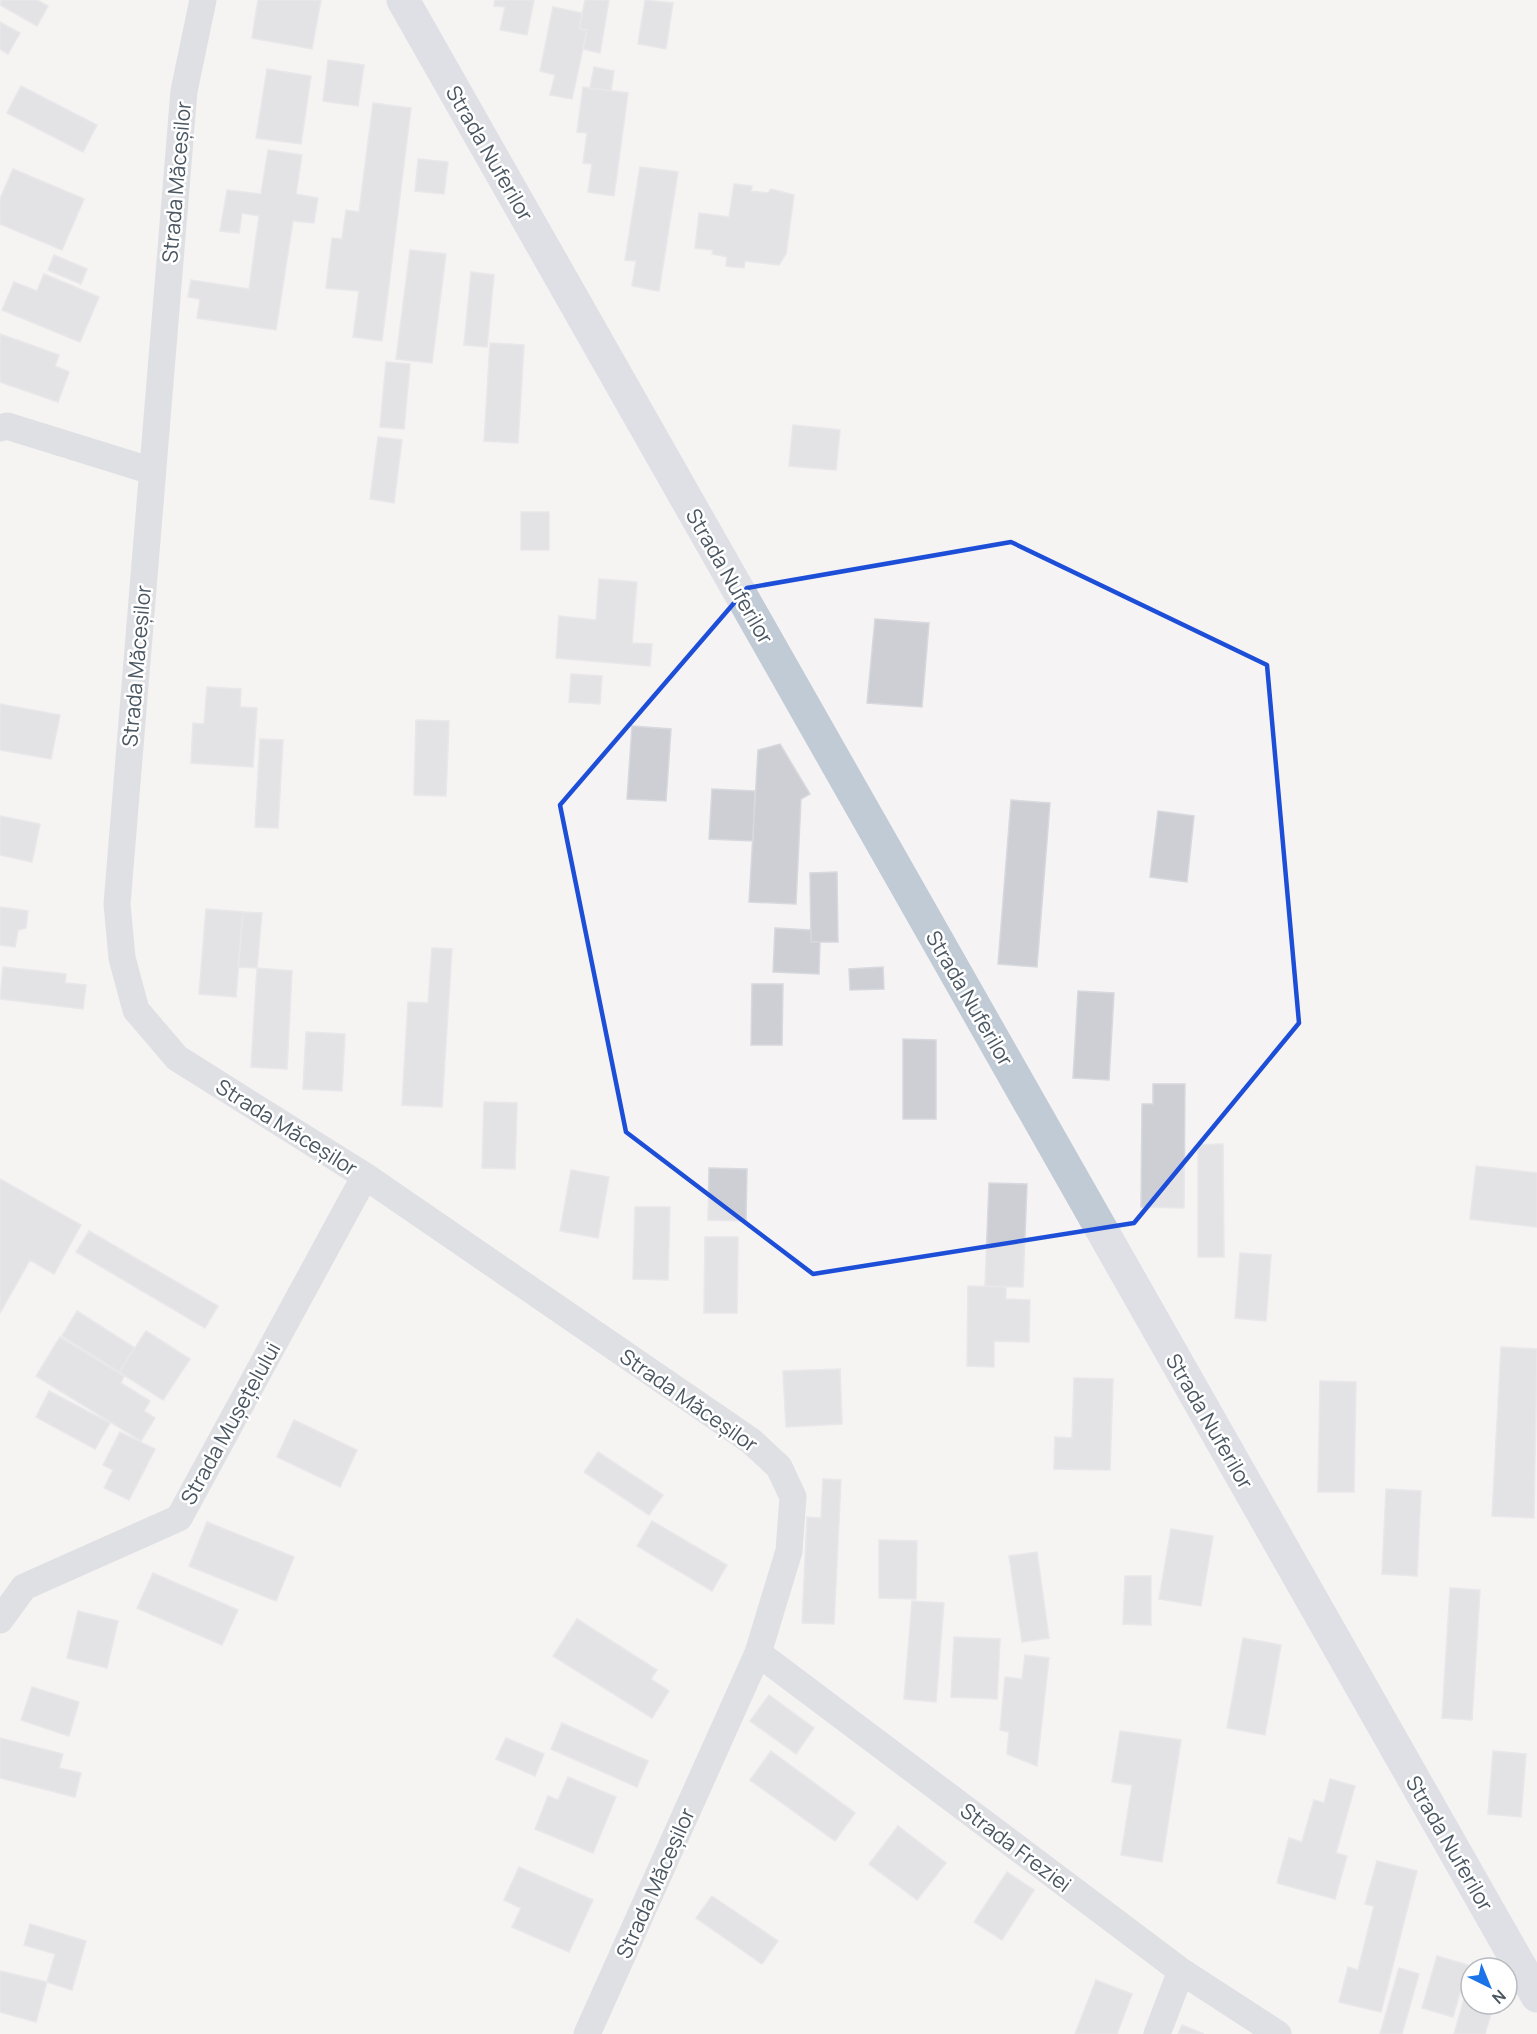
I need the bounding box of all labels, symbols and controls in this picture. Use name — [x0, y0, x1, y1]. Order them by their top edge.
street label: Strada Nuferilor — [440, 80, 540, 226]
street label: Strada Măceșilor — [155, 100, 197, 264]
street label: Strada Nuferilor — [680, 503, 780, 649]
street label: Strada Măceșilor — [115, 584, 157, 748]
street label: Strada Nuferilor — [920, 925, 1020, 1071]
street label: Strada Măceșilor — [211, 1072, 364, 1182]
street label: Strada Mușețelului — [174, 1337, 286, 1509]
street label: Strada Măceșilor — [615, 1342, 764, 1458]
street label: Strada Nuferilor — [1160, 1348, 1260, 1494]
street label: Strada Nuferilor — [1400, 1770, 1500, 1916]
street label: Strada Freziei — [955, 1796, 1077, 1898]
street label: Strada Măceșilor — [609, 1803, 701, 1963]
north arrow — [1459, 1956, 1519, 2016]
text: N — [1488, 1985, 1511, 2009]

